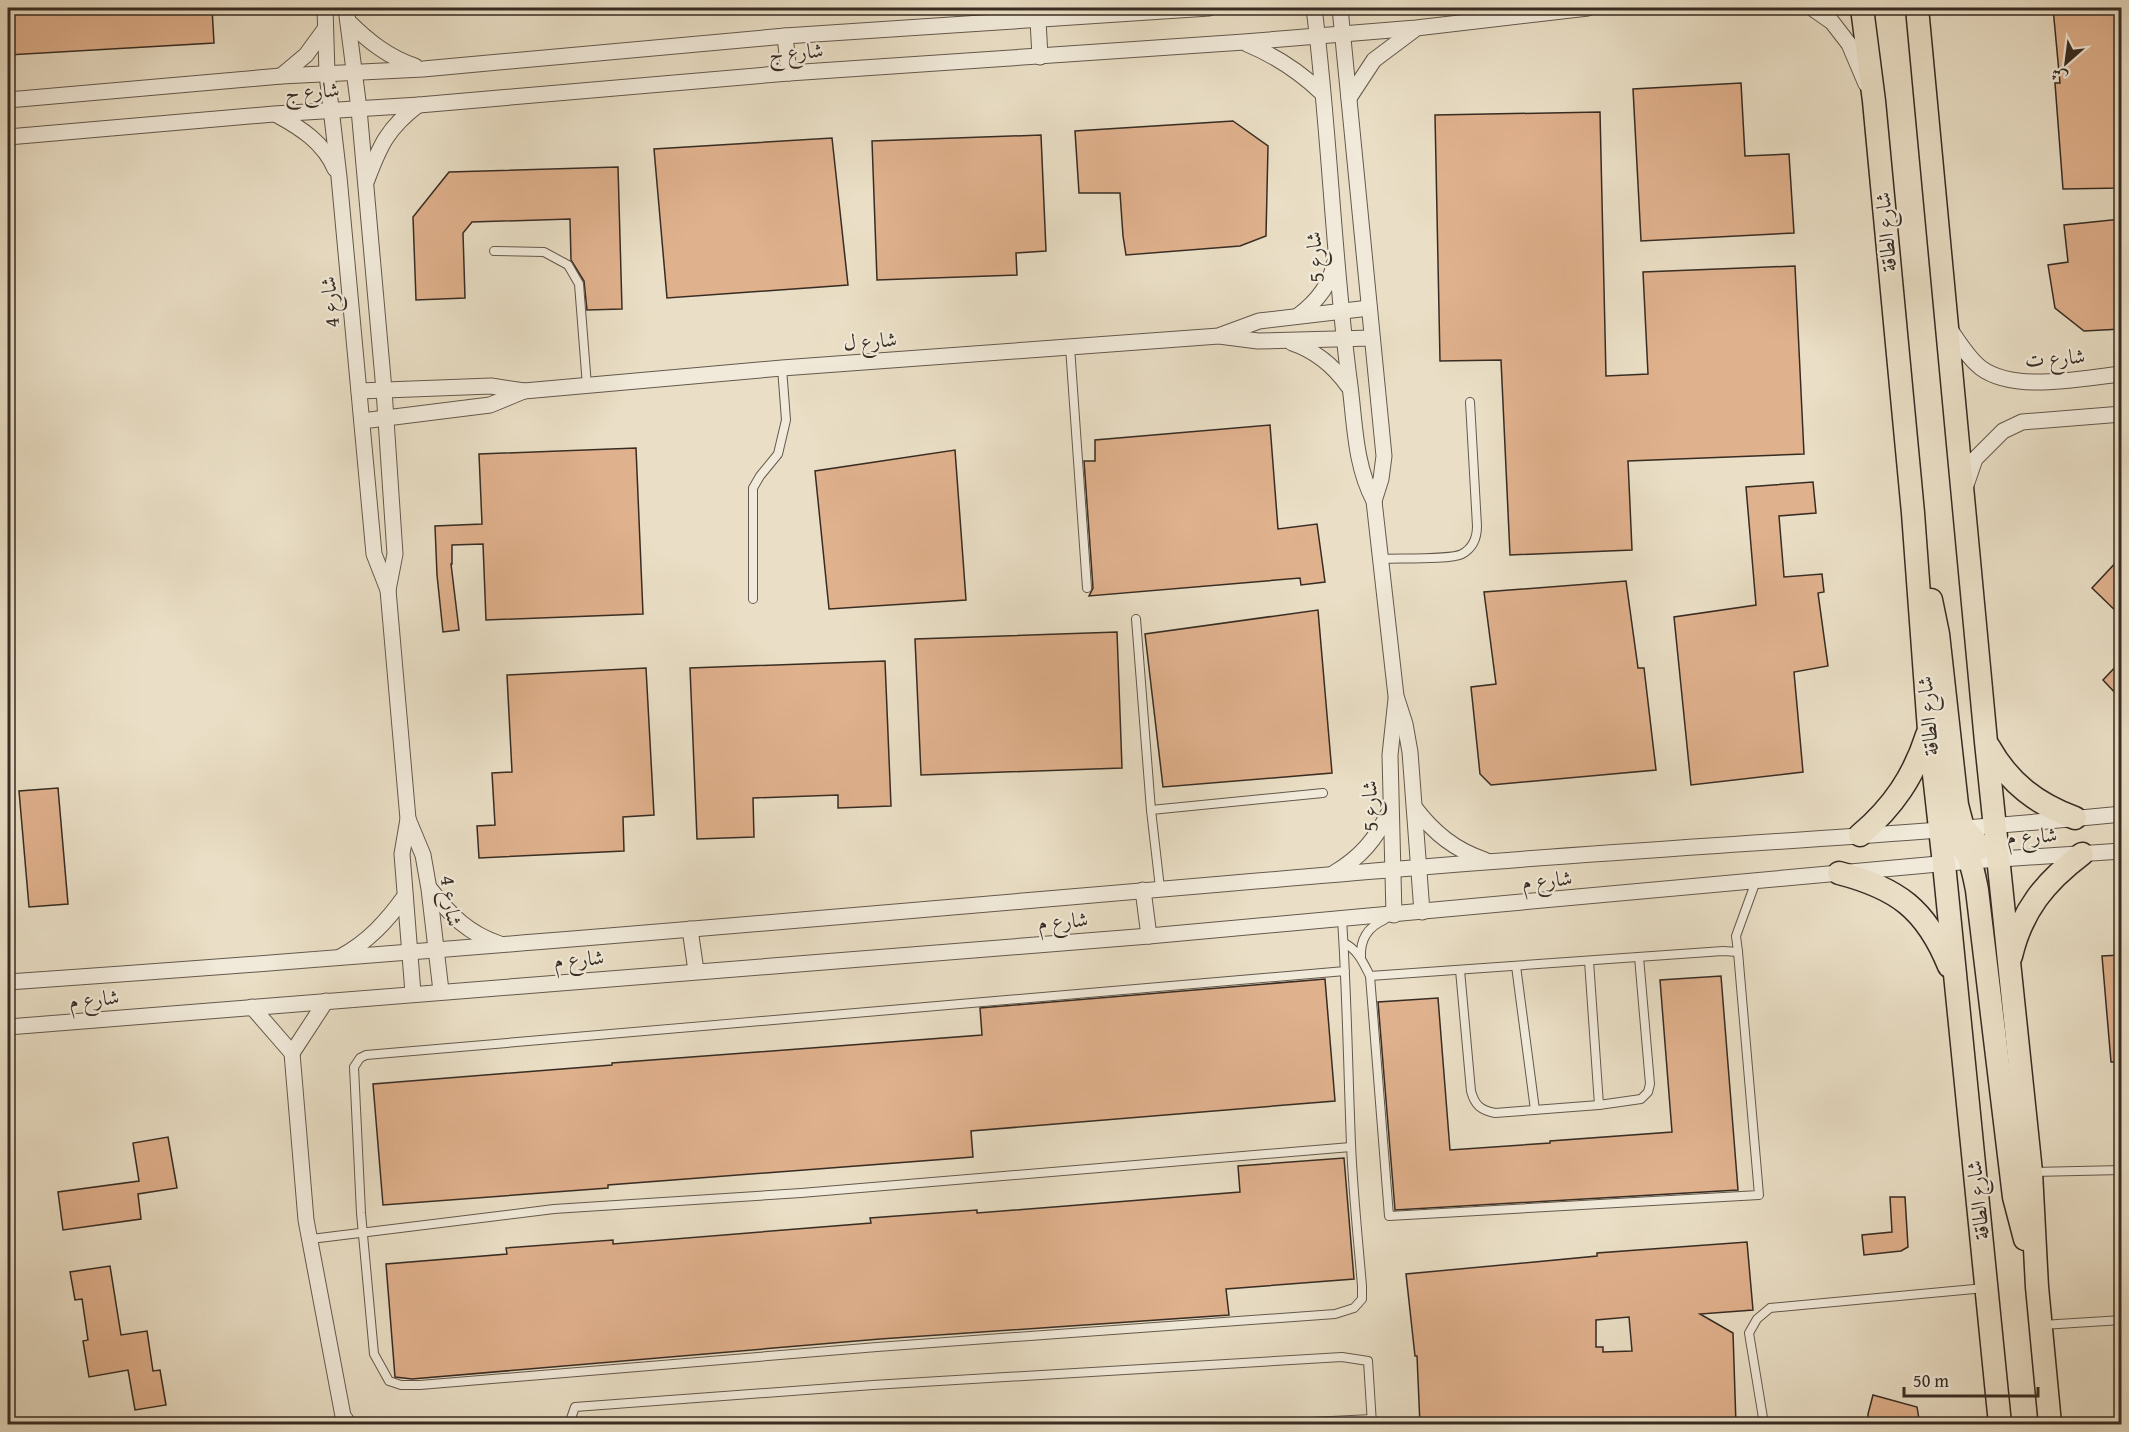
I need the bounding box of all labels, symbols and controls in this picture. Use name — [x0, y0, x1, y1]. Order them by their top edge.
north arrow — [2036, 33, 2096, 93]
street label: شارع ج — [767, 34, 825, 73]
text: ش — [2046, 62, 2072, 91]
street label: شارع ج — [284, 74, 340, 111]
street label: شارع الطاقة — [1867, 191, 1907, 273]
street label: شارع 5 — [1297, 230, 1335, 284]
street label: شارع 4 — [312, 275, 350, 329]
street label: شارع ل — [842, 323, 898, 361]
street label: شارع ت — [2024, 340, 2086, 378]
street label: شارع الطاقة — [1909, 675, 1949, 757]
street label: شارع 5 — [1354, 780, 1388, 832]
street label: شارع م — [2006, 819, 2058, 855]
street label: شارع م — [1520, 862, 1574, 900]
street label: شارع 4 — [430, 873, 470, 929]
street label: شارع م — [1037, 903, 1089, 941]
street label: شارع م — [553, 941, 605, 979]
street label: شارع م — [67, 981, 121, 1019]
street label: شارع الطاقة — [1958, 1158, 2000, 1241]
scale bar — [1904, 1360, 2038, 1398]
text: 50 m — [1913, 1367, 1949, 1394]

